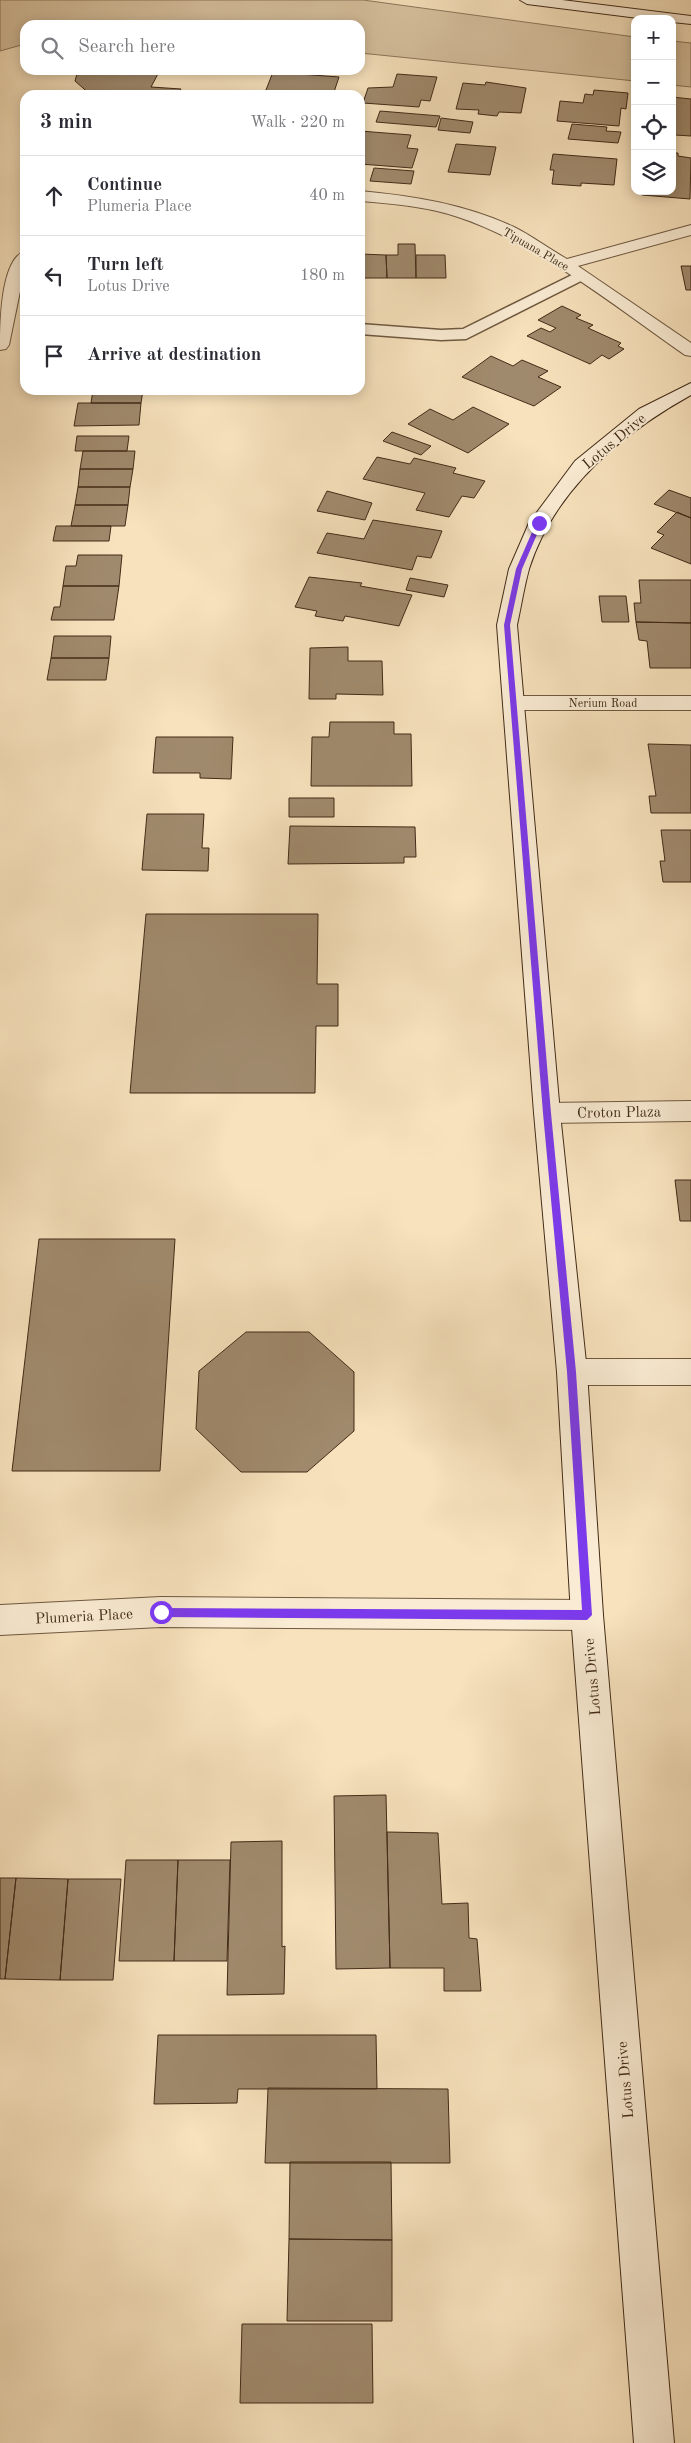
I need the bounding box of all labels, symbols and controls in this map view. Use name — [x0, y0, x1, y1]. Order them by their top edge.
map controls — [631, 15, 676, 195]
button: + — [631, 15, 676, 60]
search box — [20, 20, 365, 75]
icon: search — [38, 34, 66, 62]
text: Search here — [78, 38, 175, 57]
button: − — [631, 60, 676, 105]
button: locate — [631, 105, 676, 150]
text: 3 min — [40, 112, 93, 133]
text: Walk · 220 m — [250, 115, 345, 131]
button: layers — [631, 150, 676, 195]
text: Continue — [87, 176, 162, 195]
icon: ahead — [40, 182, 68, 210]
text: 40 m — [309, 188, 345, 204]
text: Plumeria Place — [87, 199, 192, 215]
street label: Tipuana Place — [500, 226, 571, 274]
text: Turn left — [87, 256, 164, 275]
icon: left — [40, 262, 68, 290]
text: 180 m — [300, 268, 345, 284]
text: Lotus Drive — [87, 279, 170, 295]
icon: arrive — [40, 342, 68, 370]
text: Arrive at destination — [87, 346, 261, 365]
street label: Lotus Drive — [580, 411, 650, 473]
route end — [528, 512, 551, 535]
street label: Nerium Road — [569, 698, 637, 710]
street label: Croton Plaza — [577, 1105, 662, 1122]
route start — [150, 1601, 173, 1624]
street label: Plumeria Place — [35, 1607, 133, 1628]
street label: Lotus Drive — [583, 1638, 604, 1716]
street label: Lotus Drive — [616, 2041, 637, 2119]

